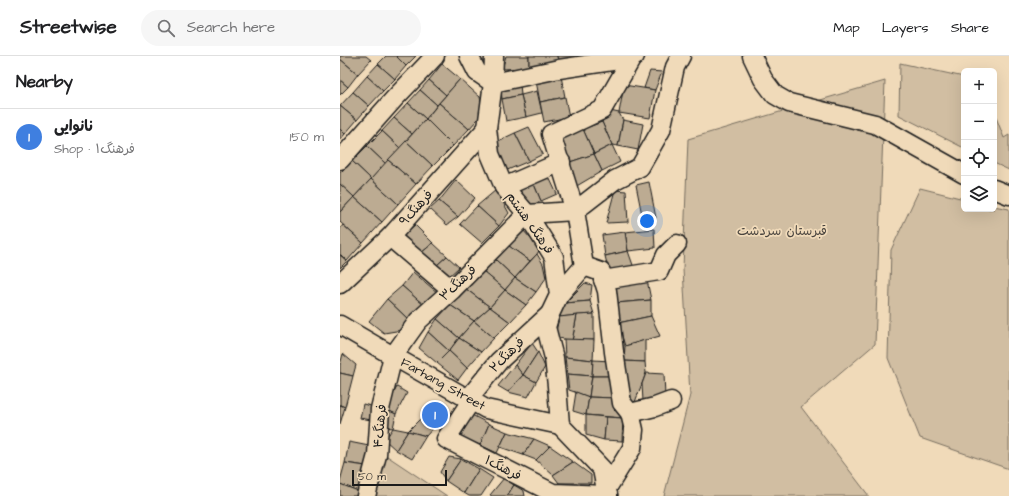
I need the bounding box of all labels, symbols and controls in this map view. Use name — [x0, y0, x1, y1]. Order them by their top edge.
search box — [141, 10, 421, 46]
text: Streetwise — [20, 14, 117, 41]
icon: search — [155, 17, 177, 39]
text: Search here — [187, 17, 275, 38]
text: Map — [833, 18, 860, 38]
text: Layers — [882, 18, 929, 38]
text: Share — [951, 18, 989, 38]
map controls — [961, 68, 997, 212]
button: + — [961, 68, 997, 104]
text: Nearby — [16, 70, 73, 94]
button: − — [961, 104, 997, 140]
text: نانوایی — [54, 116, 94, 137]
text: 1 — [28, 128, 30, 146]
text: 150 m — [290, 128, 324, 146]
text: Shop · فرهنگ۱ — [54, 140, 135, 158]
button: locate — [961, 140, 997, 176]
button: layers — [961, 176, 997, 212]
street label: فرهنگ۹ — [395, 186, 437, 230]
street label: فرهنگ هشتم — [501, 188, 558, 258]
your location — [637, 211, 657, 231]
park label: قبرستان سردشت — [737, 222, 827, 240]
street label: فرهنگ۳ — [435, 261, 481, 305]
street label: فرهنگ۲ — [485, 333, 529, 377]
street label: Farhang Street — [397, 353, 489, 416]
pin: 1 — [422, 400, 448, 430]
street label: فرهنگ۴ — [369, 403, 391, 449]
street label: فرهنگ۱ — [481, 451, 525, 485]
scale bar — [352, 468, 447, 487]
text: 50 m — [358, 469, 386, 484]

